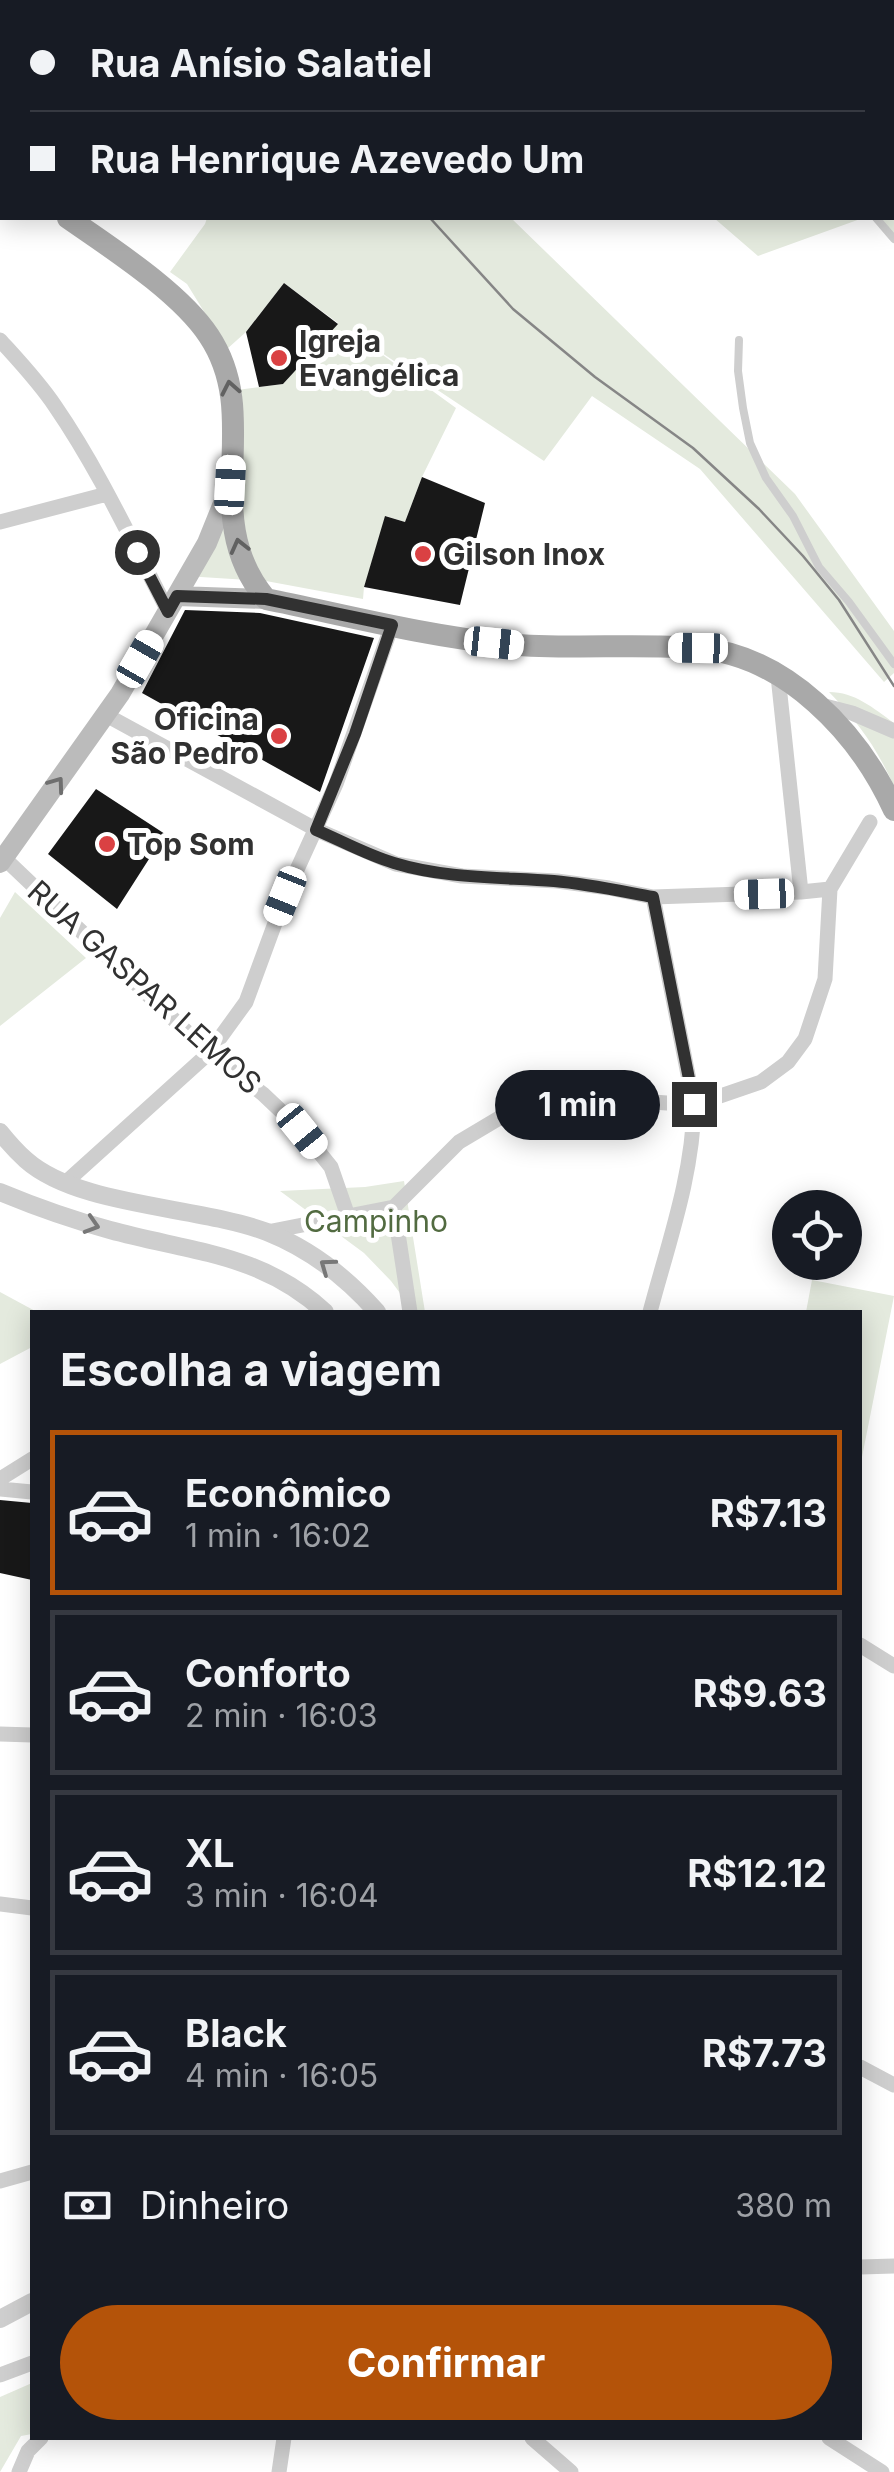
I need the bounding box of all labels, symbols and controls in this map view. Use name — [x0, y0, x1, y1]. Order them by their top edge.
text: Rua Anísio Salatiel — [90, 40, 432, 86]
text: Rua Henrique Azevedo Um — [90, 136, 584, 182]
place label: Igreja Evangélica — [299, 323, 459, 393]
marker: Igreja Evangélica — [268, 347, 290, 369]
one-way arrow — [220, 380, 241, 397]
car — [213, 454, 247, 516]
route start — [115, 530, 160, 575]
place label: Gilson Inox — [443, 536, 605, 572]
one-way arrow — [230, 538, 251, 555]
marker: Gilson Inox — [412, 543, 434, 565]
car — [463, 625, 525, 661]
car — [112, 626, 168, 692]
car — [668, 632, 728, 664]
place label: Oficina São Pedro — [111, 701, 259, 771]
marker: Oficina São Pedro — [268, 725, 290, 747]
one-way arrow — [45, 777, 63, 795]
place label: Top Som — [127, 826, 255, 862]
marker: Top Som — [96, 833, 118, 855]
car — [260, 863, 310, 929]
street label: RUA GASPAR LEMOS — [21, 873, 269, 1101]
car — [733, 878, 795, 910]
callout: 1 min — [494, 1069, 659, 1139]
route end — [672, 1082, 717, 1127]
text: 1 min — [538, 1085, 617, 1124]
car — [271, 1098, 333, 1164]
map controls — [772, 1190, 862, 1280]
button: locate — [772, 1190, 862, 1280]
park label: Campinho — [304, 1203, 448, 1239]
one-way arrow — [83, 1213, 100, 1233]
one-way arrow — [320, 1261, 338, 1278]
text: Escolha a viagem — [60, 1342, 442, 1397]
icon: car — [65, 1468, 155, 1558]
text: Econômico — [185, 1470, 391, 1516]
text: R$7.13 — [710, 1490, 827, 1536]
text: 1 min · 16:02 — [185, 1516, 371, 1555]
icon: car — [65, 1648, 155, 1738]
text: Conforto — [185, 1650, 351, 1696]
text: R$9.63 — [693, 1670, 827, 1716]
text: 2 min · 16:03 — [185, 1696, 377, 1735]
icon: car — [65, 1828, 155, 1918]
text: XL — [185, 1830, 235, 1876]
text: R$12.12 — [687, 1850, 827, 1896]
text: 3 min · 16:04 — [185, 1876, 379, 1915]
icon: car — [65, 2008, 155, 2098]
text: Black — [185, 2010, 287, 2056]
text: R$7.73 — [702, 2030, 827, 2076]
text: 4 min · 16:05 — [185, 2056, 378, 2095]
icon: cash — [60, 2178, 115, 2233]
text: Dinheiro — [140, 2182, 289, 2228]
text: 380 m — [735, 2186, 832, 2225]
button: Confirmar — [60, 2305, 832, 2420]

